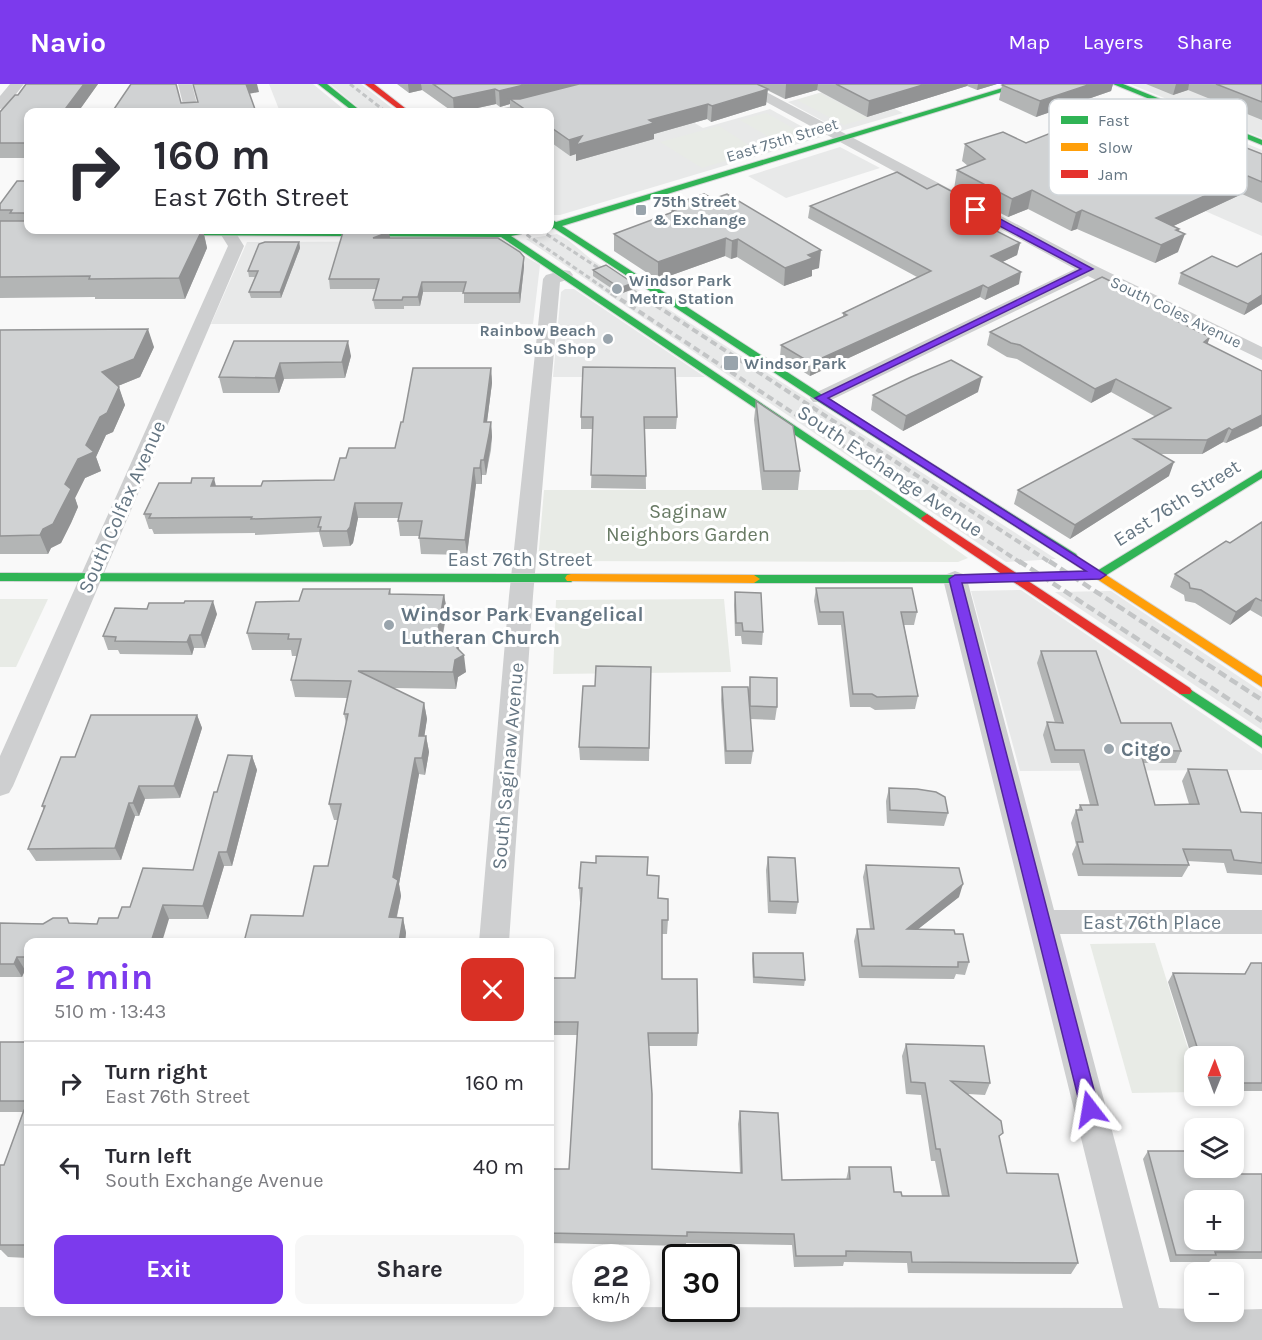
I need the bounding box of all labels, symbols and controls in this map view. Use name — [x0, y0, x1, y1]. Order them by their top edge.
text: Navio — [30, 26, 106, 59]
text: Map — [1008, 30, 1050, 54]
text: Layers — [1083, 30, 1144, 54]
text: Share — [1177, 30, 1232, 54]
legend — [1049, 99, 1247, 195]
text: Fast — [1098, 111, 1129, 130]
street label: East 75th Street — [724, 114, 840, 166]
text: 160 m — [153, 130, 271, 180]
icon: right — [54, 132, 132, 210]
text: Slow — [1098, 138, 1133, 157]
text: Jam — [1098, 165, 1128, 184]
text: East 76th Street — [153, 181, 349, 213]
pin — [950, 184, 1001, 235]
place label: 75th Street & Exchange — [653, 192, 746, 229]
icon: arrive — [959, 193, 992, 226]
marker: 75th Street & Exchange — [634, 203, 648, 217]
place label: Windsor Park Metra Station — [629, 271, 734, 308]
street label: South Coles Avenue — [1107, 272, 1245, 352]
marker: Windsor Park Metra Station — [610, 282, 624, 296]
place label: Rainbow Beach Sub Shop — [479, 321, 596, 358]
marker: Rainbow Beach Sub Shop — [601, 332, 615, 346]
marker: Windsor Park — [722, 354, 740, 372]
place label: Windsor Park — [744, 354, 847, 373]
street label: South Exchange Avenue — [793, 400, 987, 542]
street label: South Colfax Avenue — [73, 417, 171, 597]
street label: East 76th Street — [1109, 455, 1245, 551]
park label: Saginaw Neighbors Garden — [606, 500, 770, 546]
street label: East 76th Street — [447, 548, 593, 571]
place label: Windsor Park Evangelical Lutheran Church — [401, 603, 644, 649]
marker: Windsor Park Evangelical Lutheran Church — [382, 618, 396, 632]
street label: South Saginaw Avenue — [487, 661, 529, 871]
place label: Citgo — [1121, 738, 1171, 761]
marker: Citgo — [1102, 742, 1116, 756]
street label: East 76th Place — [1083, 911, 1221, 934]
text: 2 min — [54, 956, 153, 998]
button: close — [461, 958, 524, 1021]
text: 510 m · 13:43 — [54, 1000, 166, 1023]
north arrow — [1184, 1046, 1244, 1106]
map controls — [1184, 1046, 1244, 1322]
text: Turn right — [105, 1059, 208, 1085]
icon: right — [54, 1067, 87, 1100]
text: 160 m — [465, 1070, 524, 1096]
position arrow — [1058, 1077, 1122, 1141]
text: East 76th Street — [105, 1085, 250, 1108]
button: layers — [1184, 1118, 1244, 1178]
text: Turn left — [105, 1143, 192, 1169]
icon: left — [54, 1151, 87, 1184]
text: 40 m — [473, 1154, 524, 1180]
text: South Exchange Avenue — [105, 1169, 324, 1192]
button: + — [1184, 1190, 1244, 1250]
button: Exit — [54, 1235, 283, 1304]
button: Share — [295, 1235, 524, 1304]
speed limit sign: 30 — [662, 1244, 740, 1322]
text: 22 — [593, 1258, 629, 1294]
button: − — [1184, 1262, 1244, 1322]
text: km/h — [592, 1289, 630, 1307]

